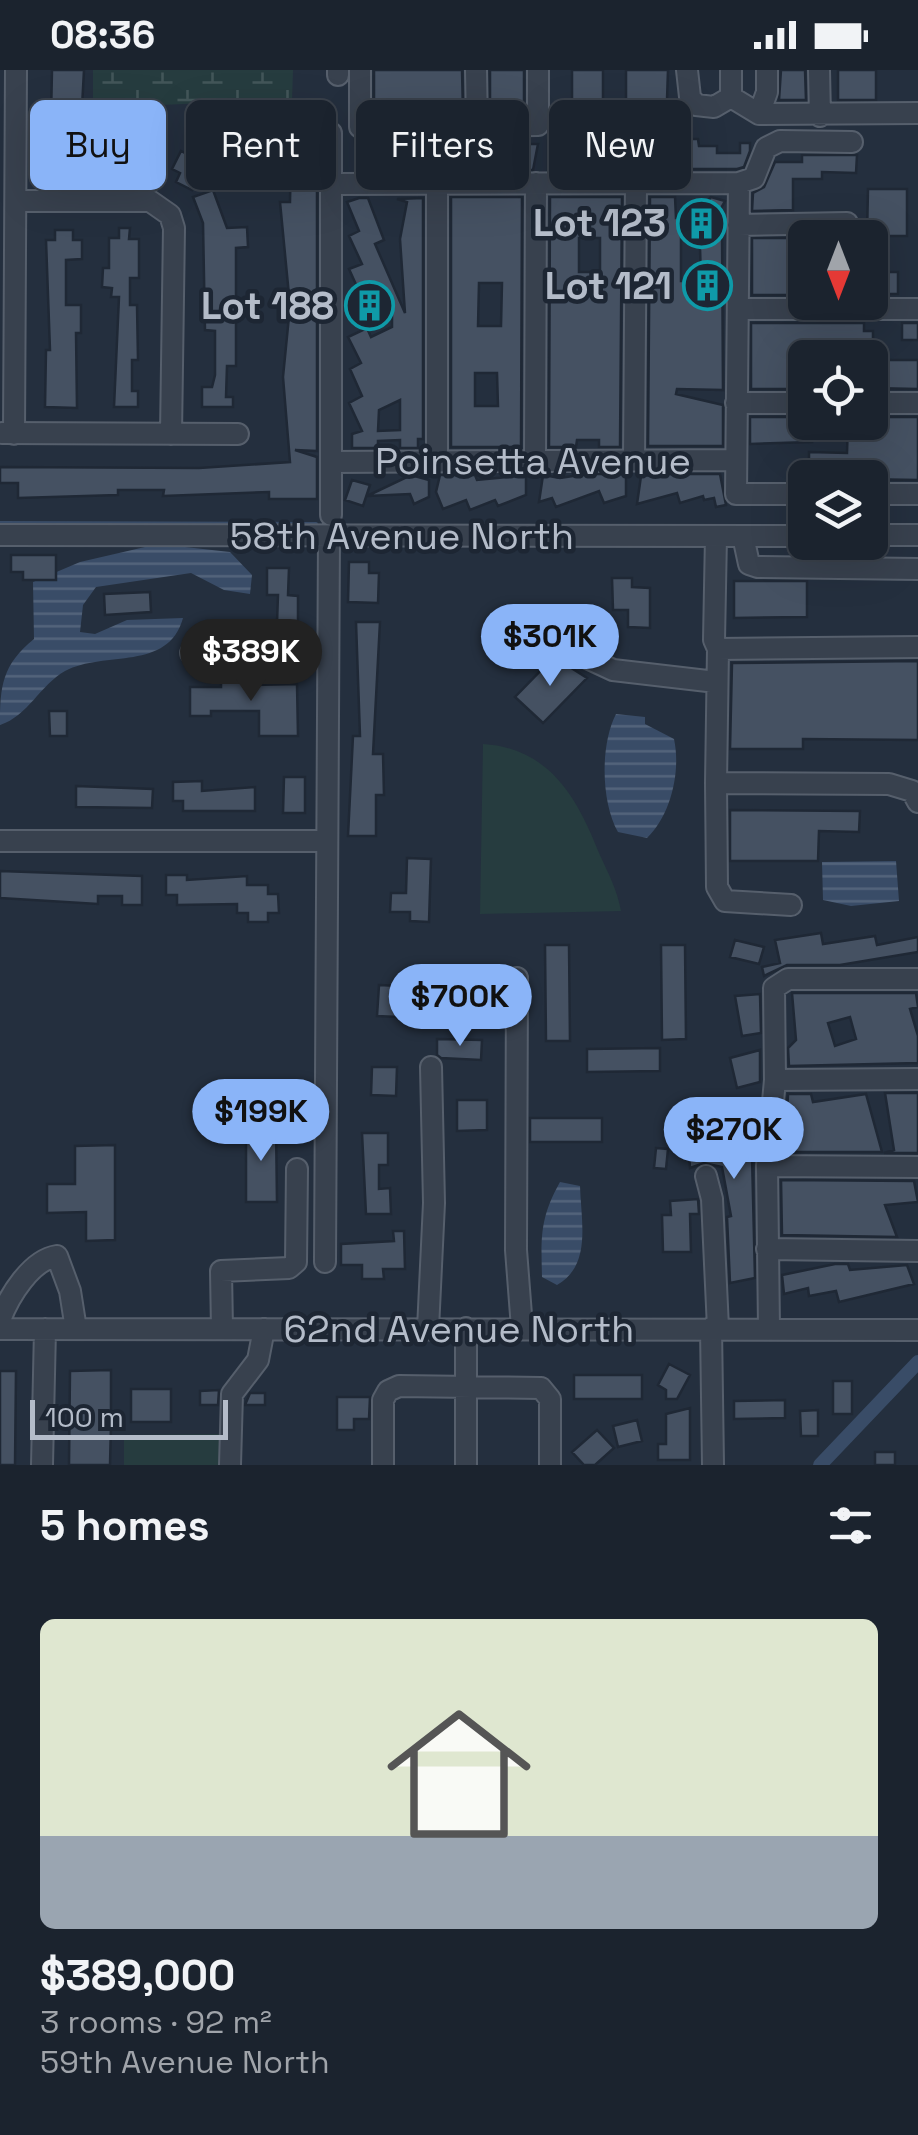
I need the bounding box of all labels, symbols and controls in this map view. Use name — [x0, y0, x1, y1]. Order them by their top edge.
text: 08:36 — [50, 11, 155, 59]
chip: Buy — [30, 100, 166, 190]
chip: Rent — [186, 100, 336, 190]
chip: Filters — [356, 100, 529, 190]
chip: New — [549, 100, 691, 190]
building icon: Lot 123 — [675, 197, 727, 249]
place label: Lot 123 — [533, 199, 666, 247]
north arrow — [788, 220, 888, 320]
map controls — [788, 220, 888, 560]
building icon: Lot 121 — [681, 260, 733, 312]
place label: Lot 121 — [545, 262, 672, 310]
building icon: Lot 188 — [343, 280, 395, 332]
place label: Lot 188 — [201, 282, 334, 330]
button: locate — [788, 340, 888, 440]
street label: Poinsetta Avenue — [375, 437, 691, 485]
button: layers — [788, 460, 888, 560]
street label: 58th Avenue North — [230, 512, 574, 560]
pin: $301K — [480, 604, 620, 689]
text: $301K — [503, 616, 597, 656]
pin: $389K — [181, 619, 321, 704]
text: $389K — [202, 631, 300, 671]
pin: $700K — [390, 964, 530, 1049]
text: $700K — [411, 976, 509, 1016]
pin: $199K — [191, 1079, 331, 1164]
text: $199K — [214, 1091, 308, 1131]
pin: $270K — [664, 1097, 804, 1182]
text: $270K — [686, 1109, 782, 1149]
street label: 62nd Avenue North — [284, 1305, 634, 1353]
scale bar — [30, 1395, 228, 1440]
text: 100 m — [45, 1399, 124, 1435]
icon: filters — [823, 1498, 878, 1553]
text: 5 homes — [40, 1499, 210, 1552]
icon: home — [369, 1684, 549, 1864]
text: $389,000 — [40, 1949, 235, 2002]
text: 3 rooms · 92 m² — [40, 2002, 272, 2042]
text: 59th Avenue North — [40, 2042, 330, 2082]

